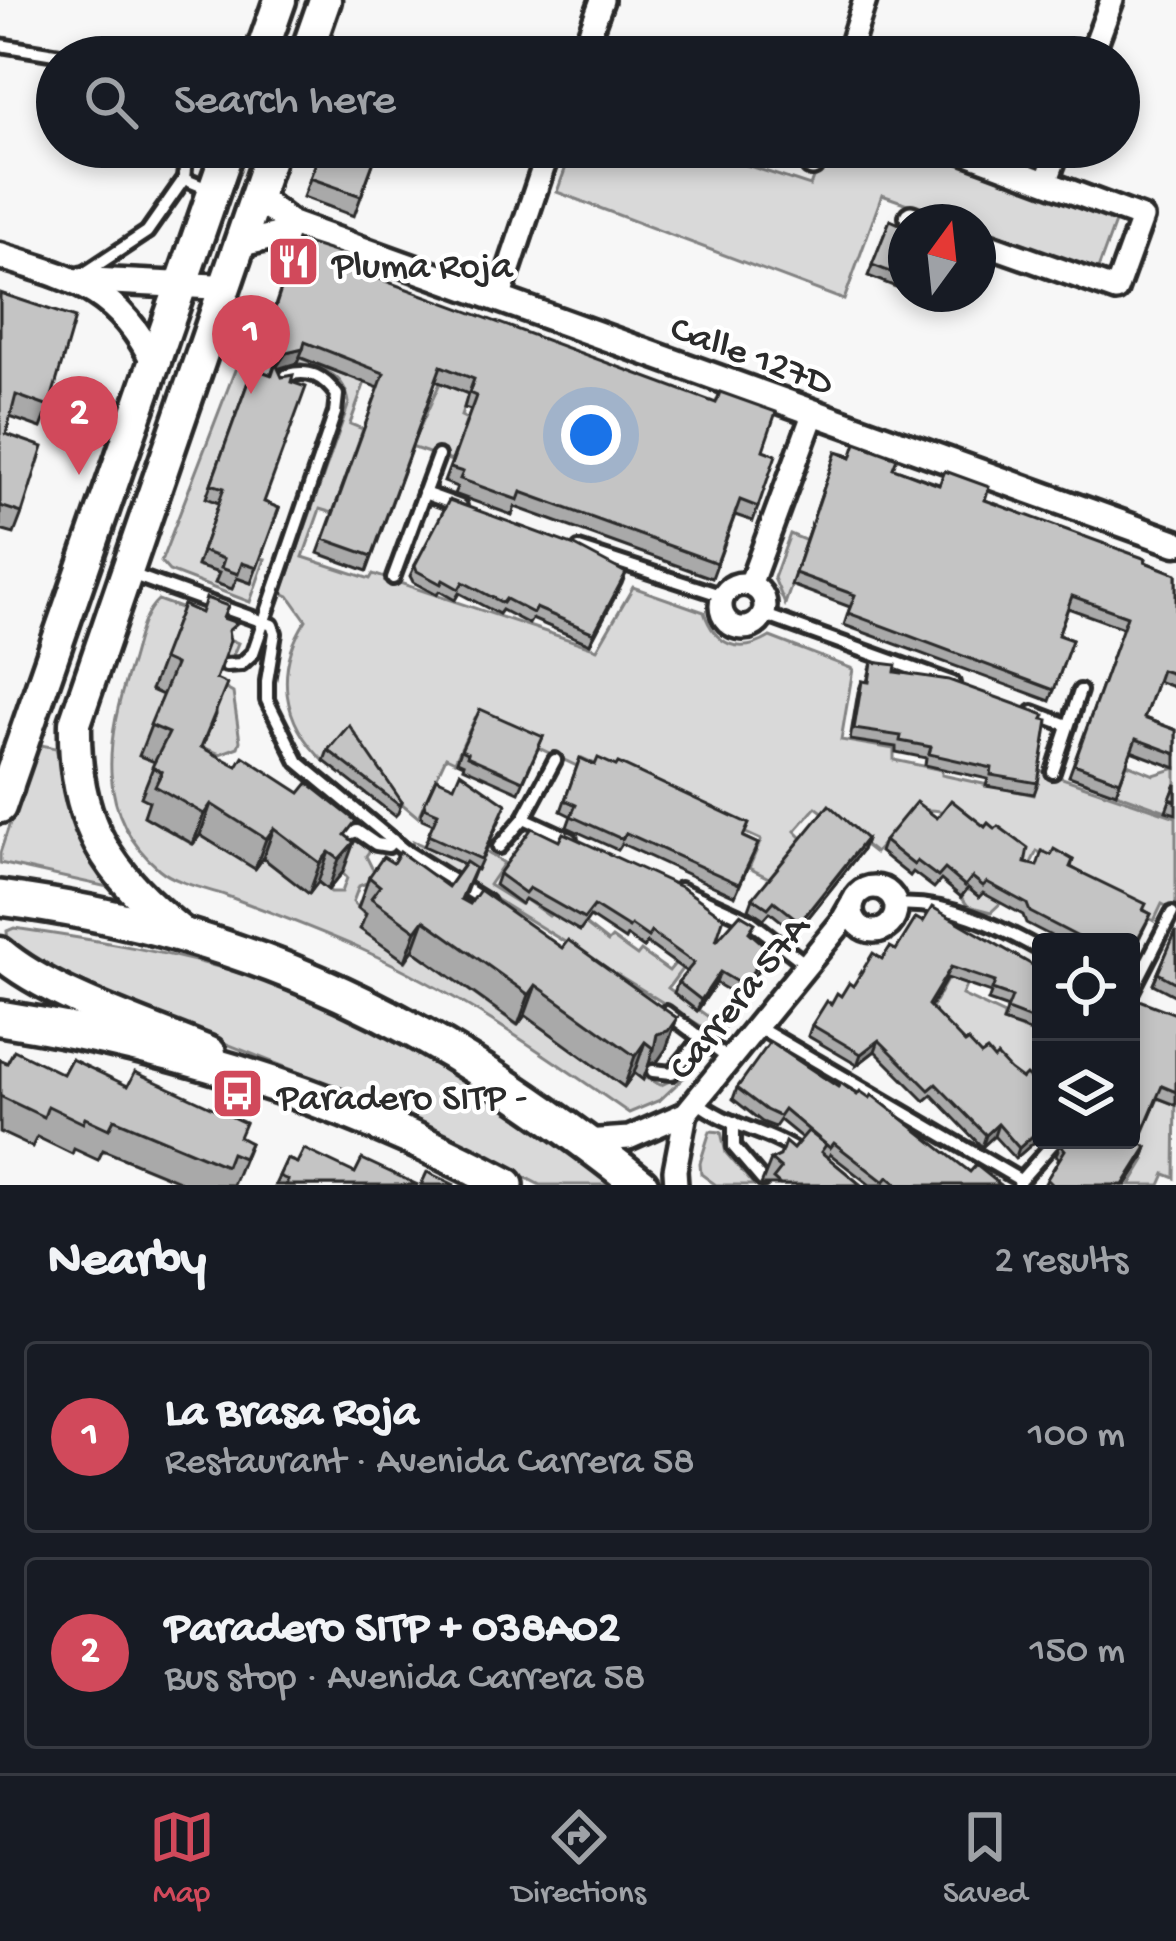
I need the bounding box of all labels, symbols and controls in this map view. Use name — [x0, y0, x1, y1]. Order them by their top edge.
search box — [36, 36, 1140, 168]
icon: search — [78, 69, 144, 135]
text: Search here — [174, 76, 396, 129]
north arrow — [888, 204, 996, 312]
restaurant icon: Pluma Roja — [265, 234, 321, 290]
place label: Pluma Roja — [330, 246, 514, 292]
pin: 1 — [212, 295, 290, 394]
street label: Calle 127D — [663, 308, 839, 409]
pin: 2 — [40, 376, 118, 475]
your location — [561, 405, 621, 465]
street label: Carrera 57A — [661, 906, 823, 1091]
map controls — [1032, 933, 1140, 1149]
button: locate — [1032, 933, 1140, 1041]
button: layers — [1032, 1041, 1140, 1149]
bus stop icon: Paradero SITP - — [210, 1066, 266, 1122]
place label: Paradero SITP - — [275, 1078, 527, 1124]
text: Nearby — [48, 1233, 206, 1293]
text: 2 results — [994, 1240, 1128, 1286]
text: La Brasa Roja — [165, 1388, 418, 1441]
text: 1 — [82, 1414, 98, 1460]
text: 100 m — [1028, 1414, 1125, 1460]
text: Restaurant · Avenida Carrera 58 — [165, 1441, 695, 1487]
text: Paradero SITP + 038A02 — [165, 1604, 620, 1657]
text: 2 — [80, 1630, 100, 1676]
text: 150 m — [1030, 1630, 1125, 1676]
text: Bus stop · Avenida Carrera 58 — [165, 1657, 645, 1703]
tab: Map — [149, 1804, 215, 1914]
tab: Directions — [512, 1804, 646, 1914]
tab: Saved — [943, 1804, 1027, 1914]

